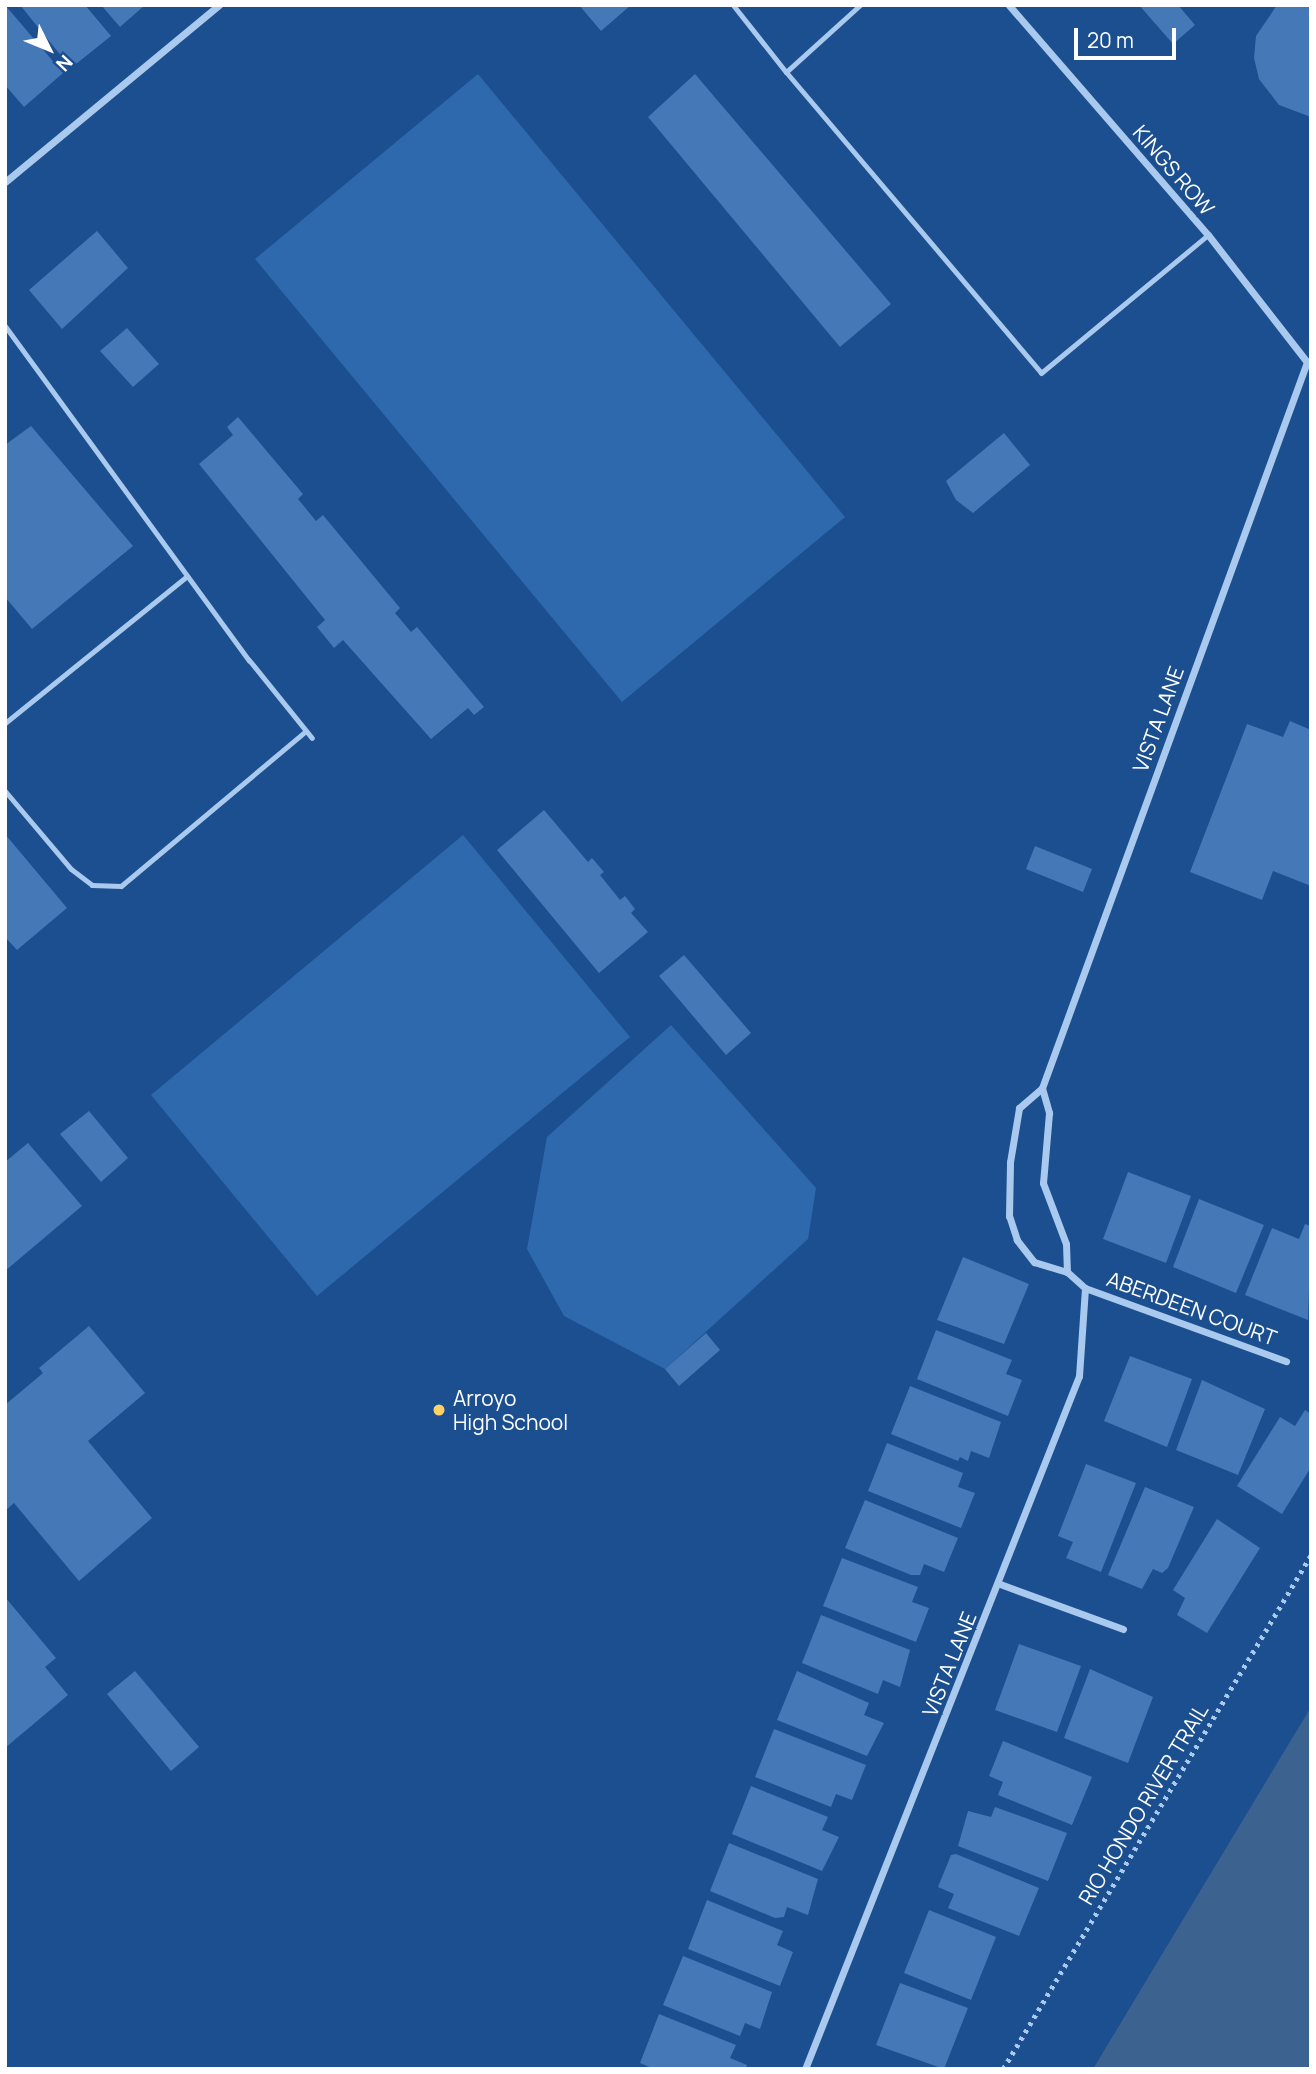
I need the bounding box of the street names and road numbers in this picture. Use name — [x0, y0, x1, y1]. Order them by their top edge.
street label: KINGS ROW — [1128, 120, 1220, 220]
street label: VISTA LANE — [1127, 663, 1189, 775]
street label: ABERDEEN COURT — [1104, 1266, 1280, 1350]
street label: VISTA LANE — [917, 1608, 981, 1720]
street label: RIO HONDO RIVER TRAIL — [1073, 1699, 1213, 1909]

